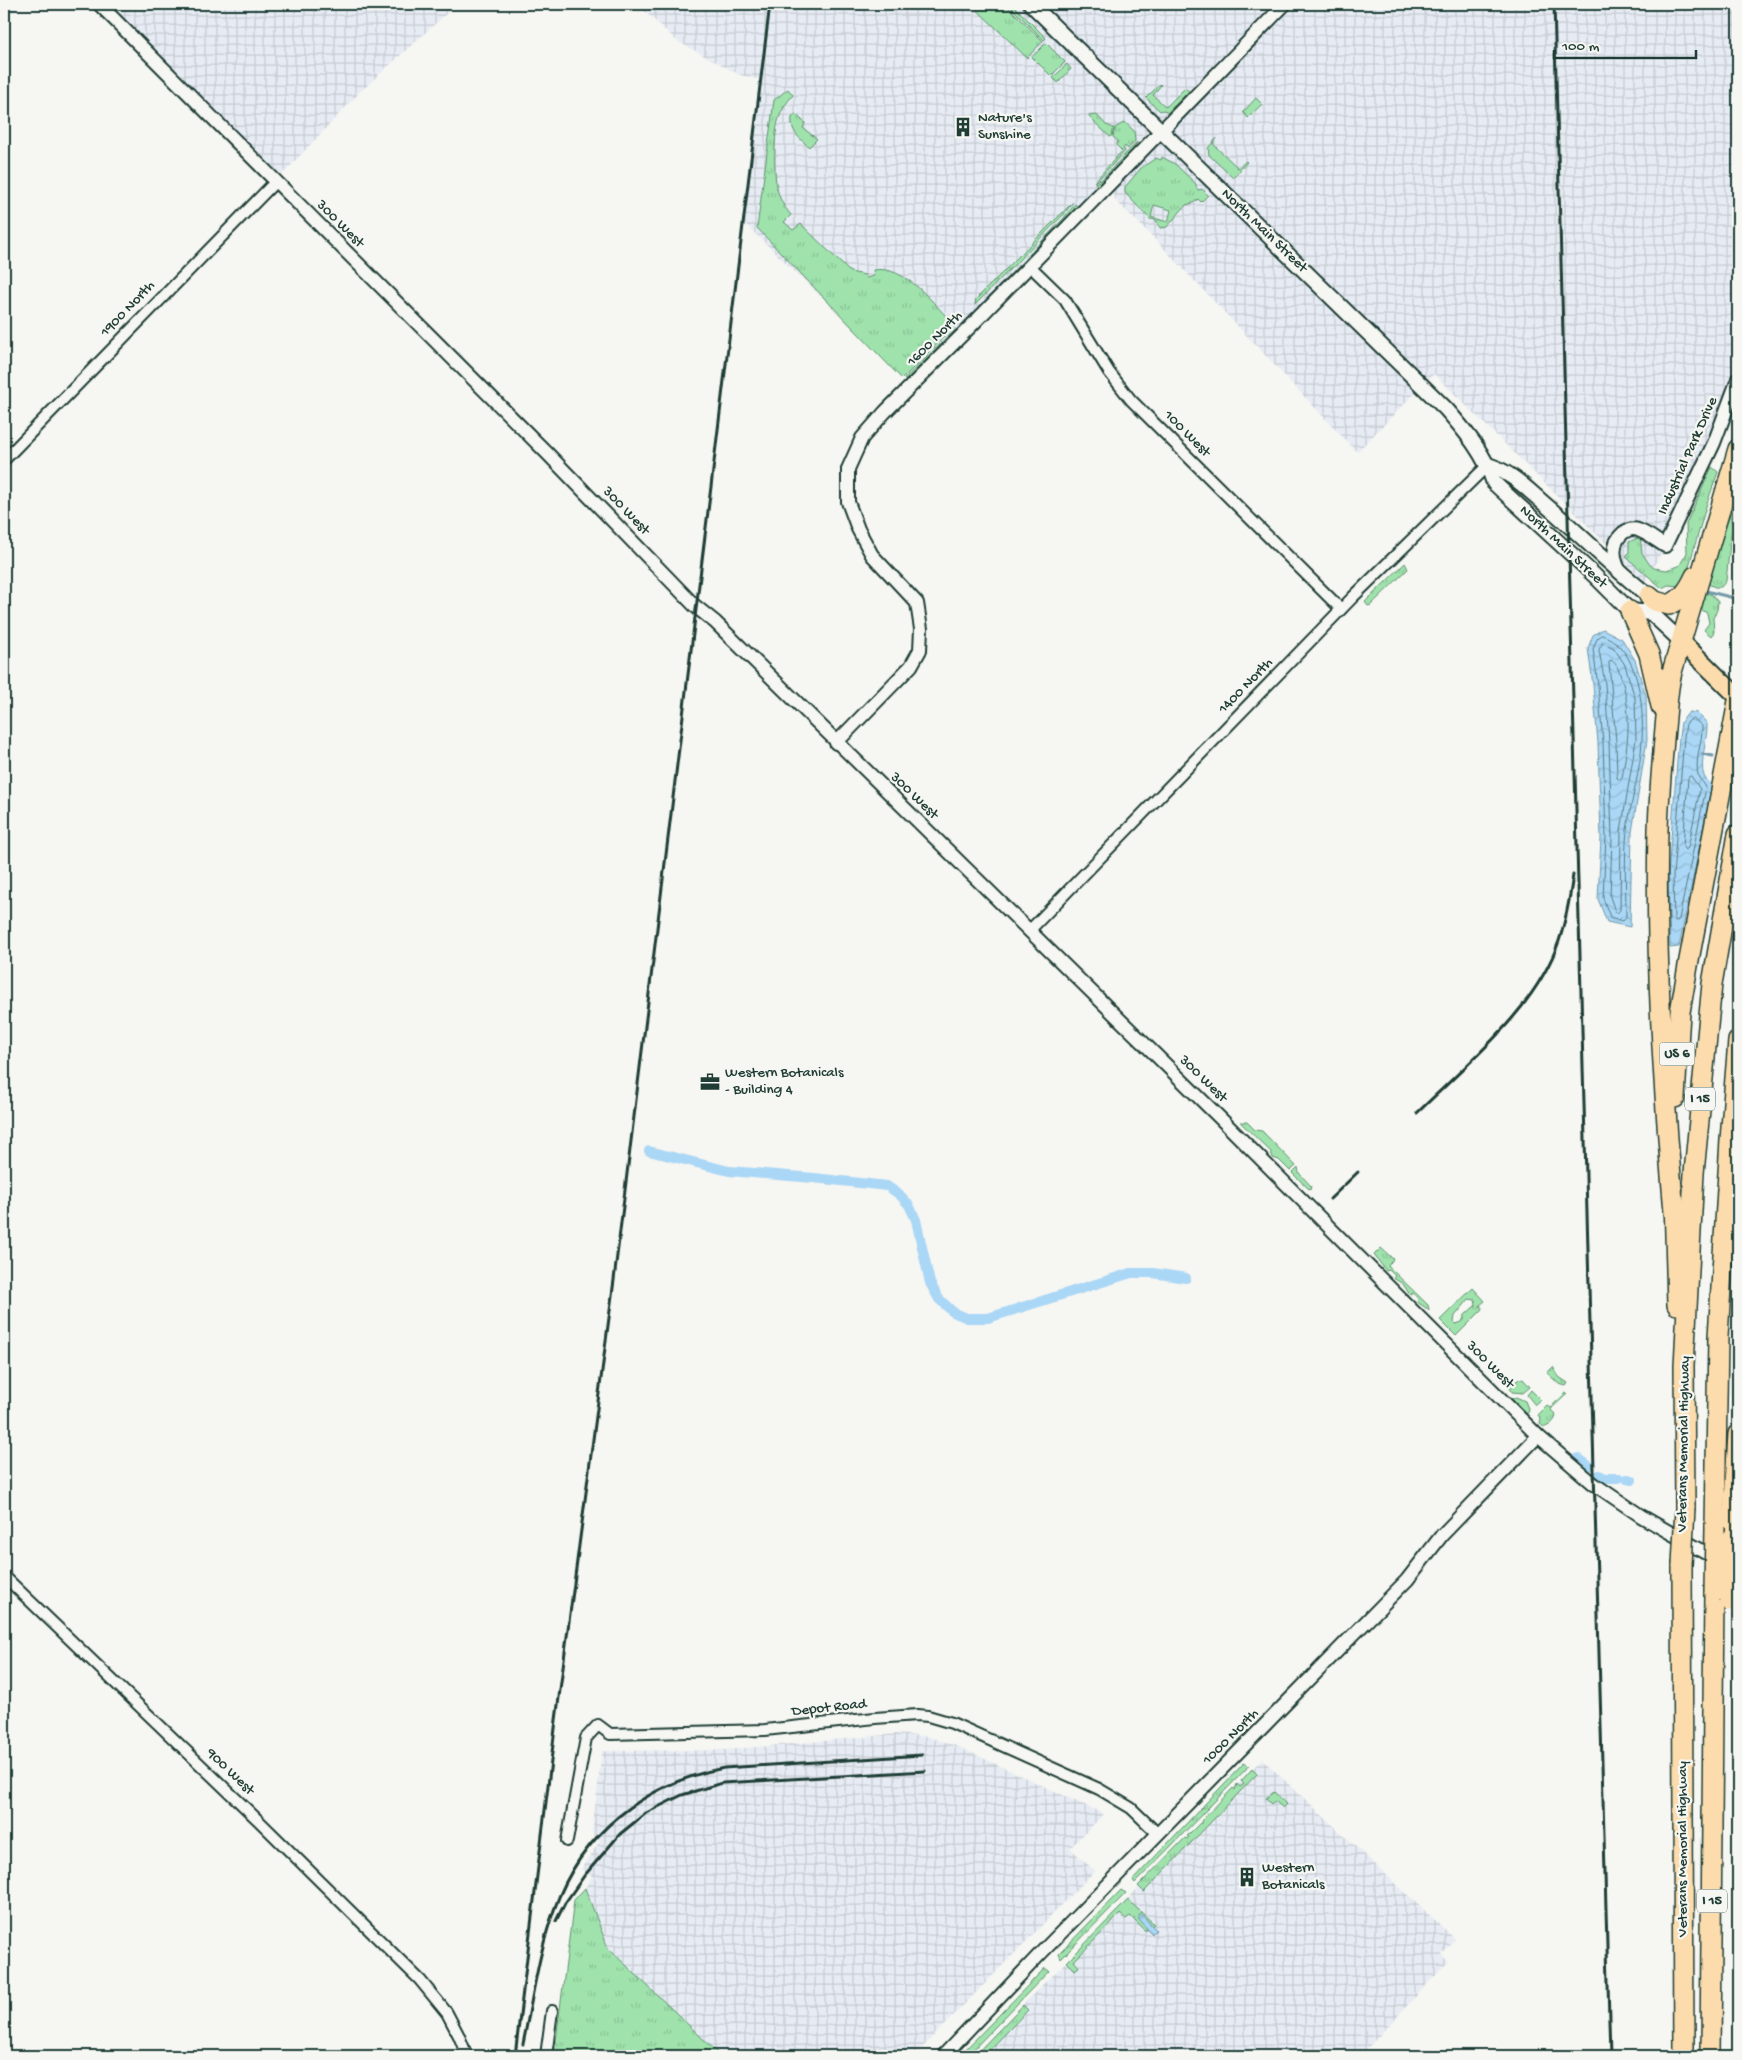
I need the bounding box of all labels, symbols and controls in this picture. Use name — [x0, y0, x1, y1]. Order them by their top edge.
scale bar — [1554, 28, 1697, 60]
text: 100 m — [1561, 38, 1600, 56]
place label: Nature's Sunshine — [978, 109, 1032, 144]
building icon: Nature's Sunshine — [952, 116, 974, 138]
street label: North Main Street — [1217, 185, 1312, 278]
street label: 300 West — [312, 196, 369, 253]
street label: 1900 North — [96, 277, 159, 342]
street label: 1600 North — [903, 307, 967, 371]
street label: Industrial Park Drive — [1654, 394, 1722, 518]
street label: 100 West — [1159, 406, 1215, 462]
street label: 300 West — [598, 482, 655, 540]
street label: North Main Street — [1515, 502, 1612, 593]
street label: 1400 North — [1214, 654, 1277, 718]
street label: 300 West — [885, 768, 943, 825]
road number: US 6 — [1660, 1042, 1694, 1066]
street label: 300 West — [1174, 1051, 1232, 1108]
place label: Western Botanicals - Building 4 — [725, 1064, 844, 1099]
office icon: Western Botanicals - Building 4 — [699, 1071, 721, 1093]
road number: I 15 — [1685, 1088, 1715, 1110]
street label: 300 West — [1462, 1337, 1519, 1394]
street label: Veterans Memorial Highway — [1673, 1355, 1695, 1533]
street label: Depot Road — [790, 1695, 869, 1721]
street label: 1000 North — [1198, 1705, 1263, 1770]
street label: 900 West — [201, 1744, 259, 1801]
street label: Veterans Memorial Highway — [1674, 1760, 1692, 1938]
place label: Western Botanicals — [1261, 1859, 1325, 1894]
building icon: Western Botanicals — [1236, 1866, 1258, 1888]
road number: I 15 — [1697, 1890, 1727, 1912]

